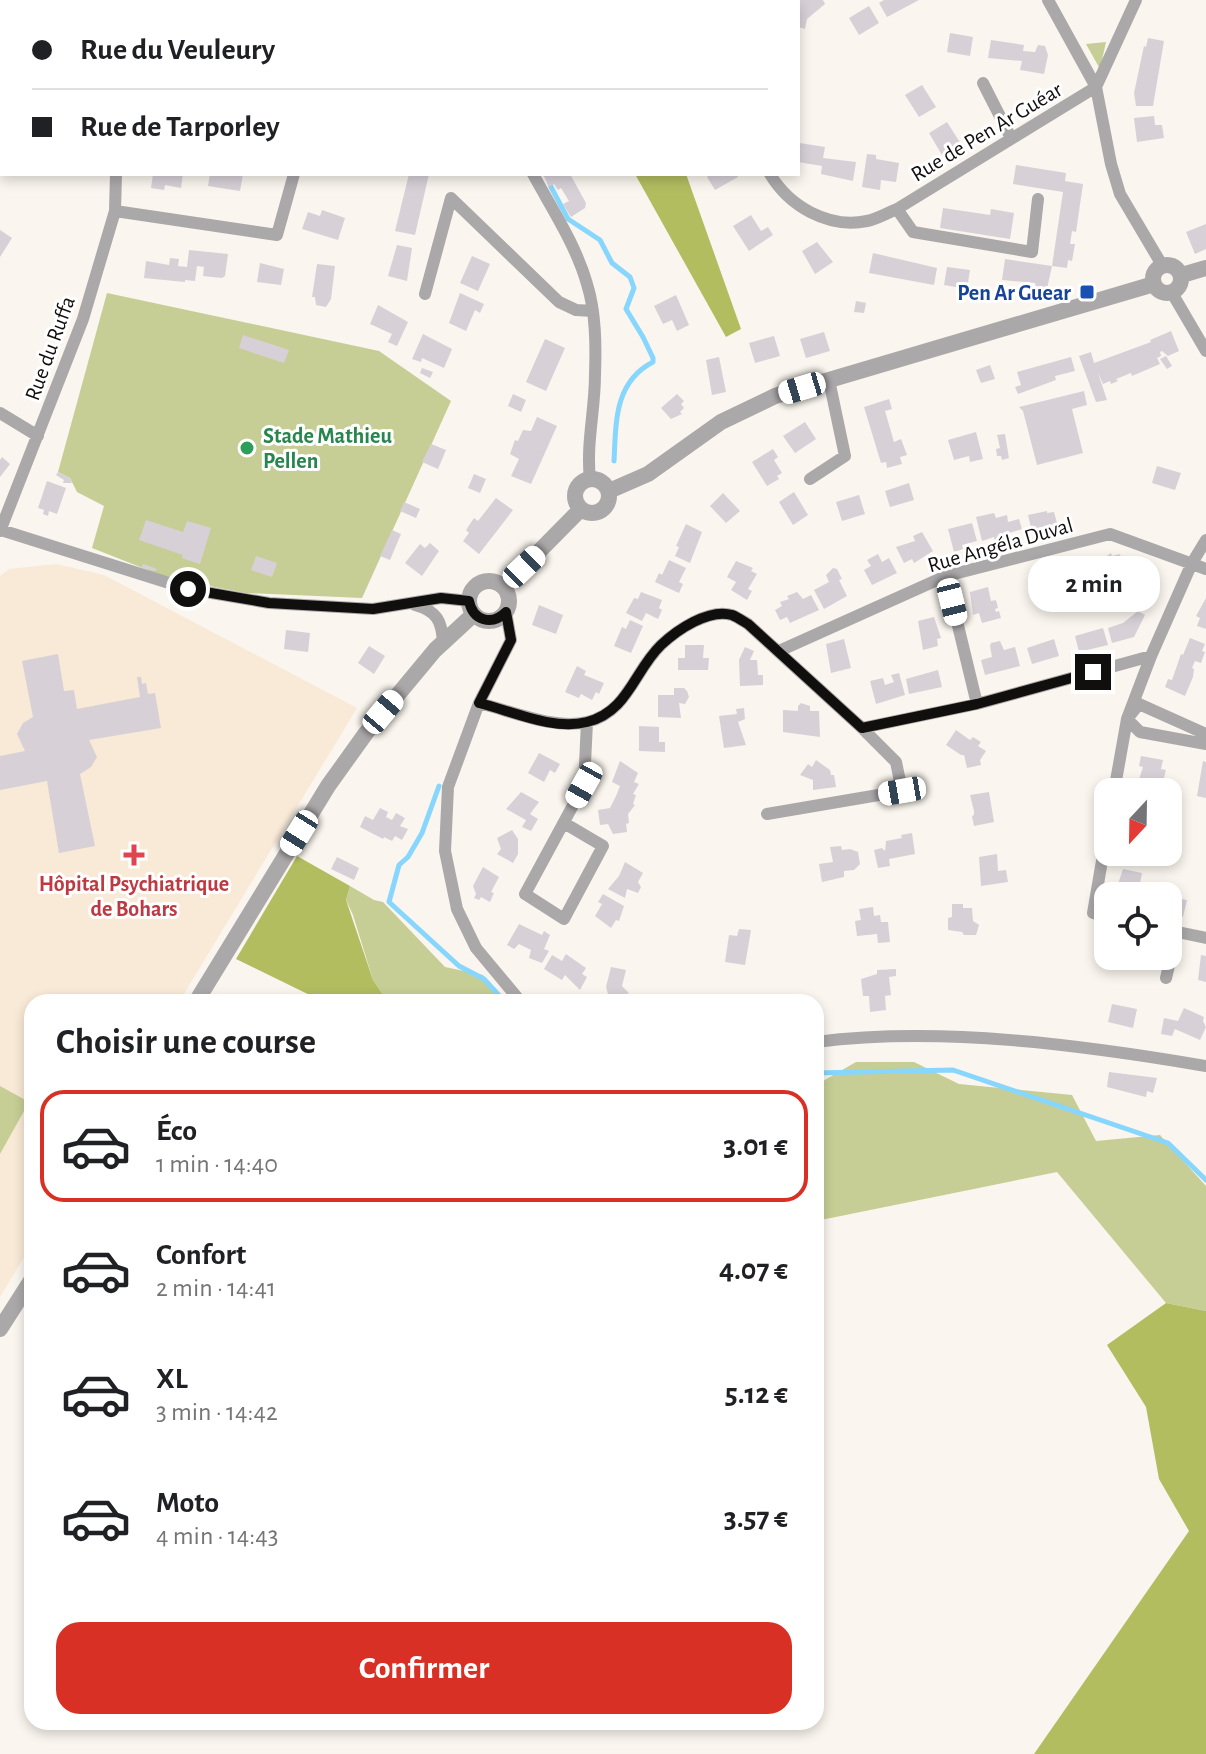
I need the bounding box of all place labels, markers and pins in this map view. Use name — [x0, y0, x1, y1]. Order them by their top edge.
place label: Pen Ar Guear — [957, 282, 1071, 304]
marker: Pen Ar Guear — [1078, 283, 1096, 301]
place label: Stade Mathieu Pellen — [263, 425, 392, 472]
marker: Stade Mathieu Pellen — [238, 439, 256, 457]
marker: Hôpital Psychiatrique de Bohars — [123, 844, 145, 866]
place label: Hôpital Psychiatrique de Bohars — [39, 873, 229, 920]

